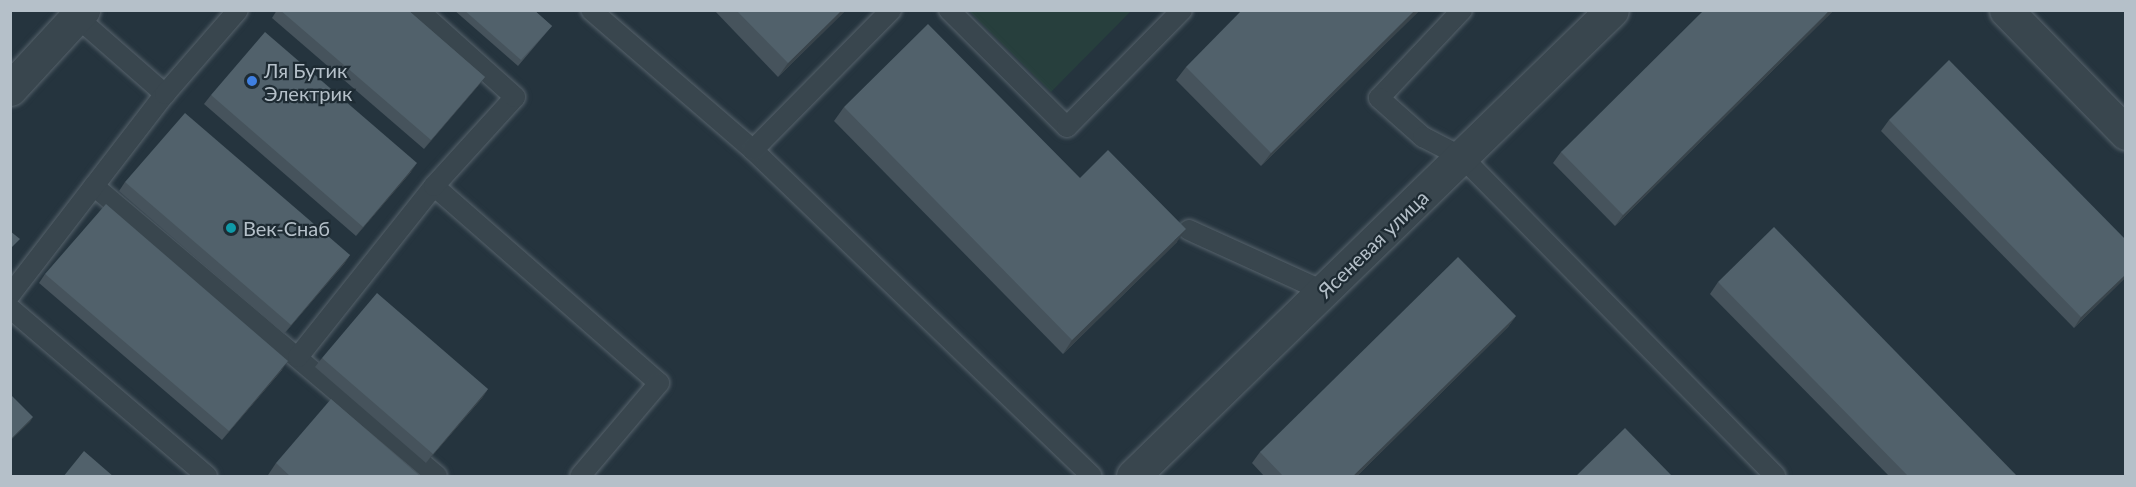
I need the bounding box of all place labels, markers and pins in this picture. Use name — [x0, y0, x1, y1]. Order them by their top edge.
place label: Ля Бутик Электрик — [264, 58, 352, 105]
marker: Ля Бутик Электрик — [245, 74, 259, 88]
place label: Век-Снаб — [243, 216, 330, 240]
marker: Век-Снаб — [224, 221, 238, 235]

